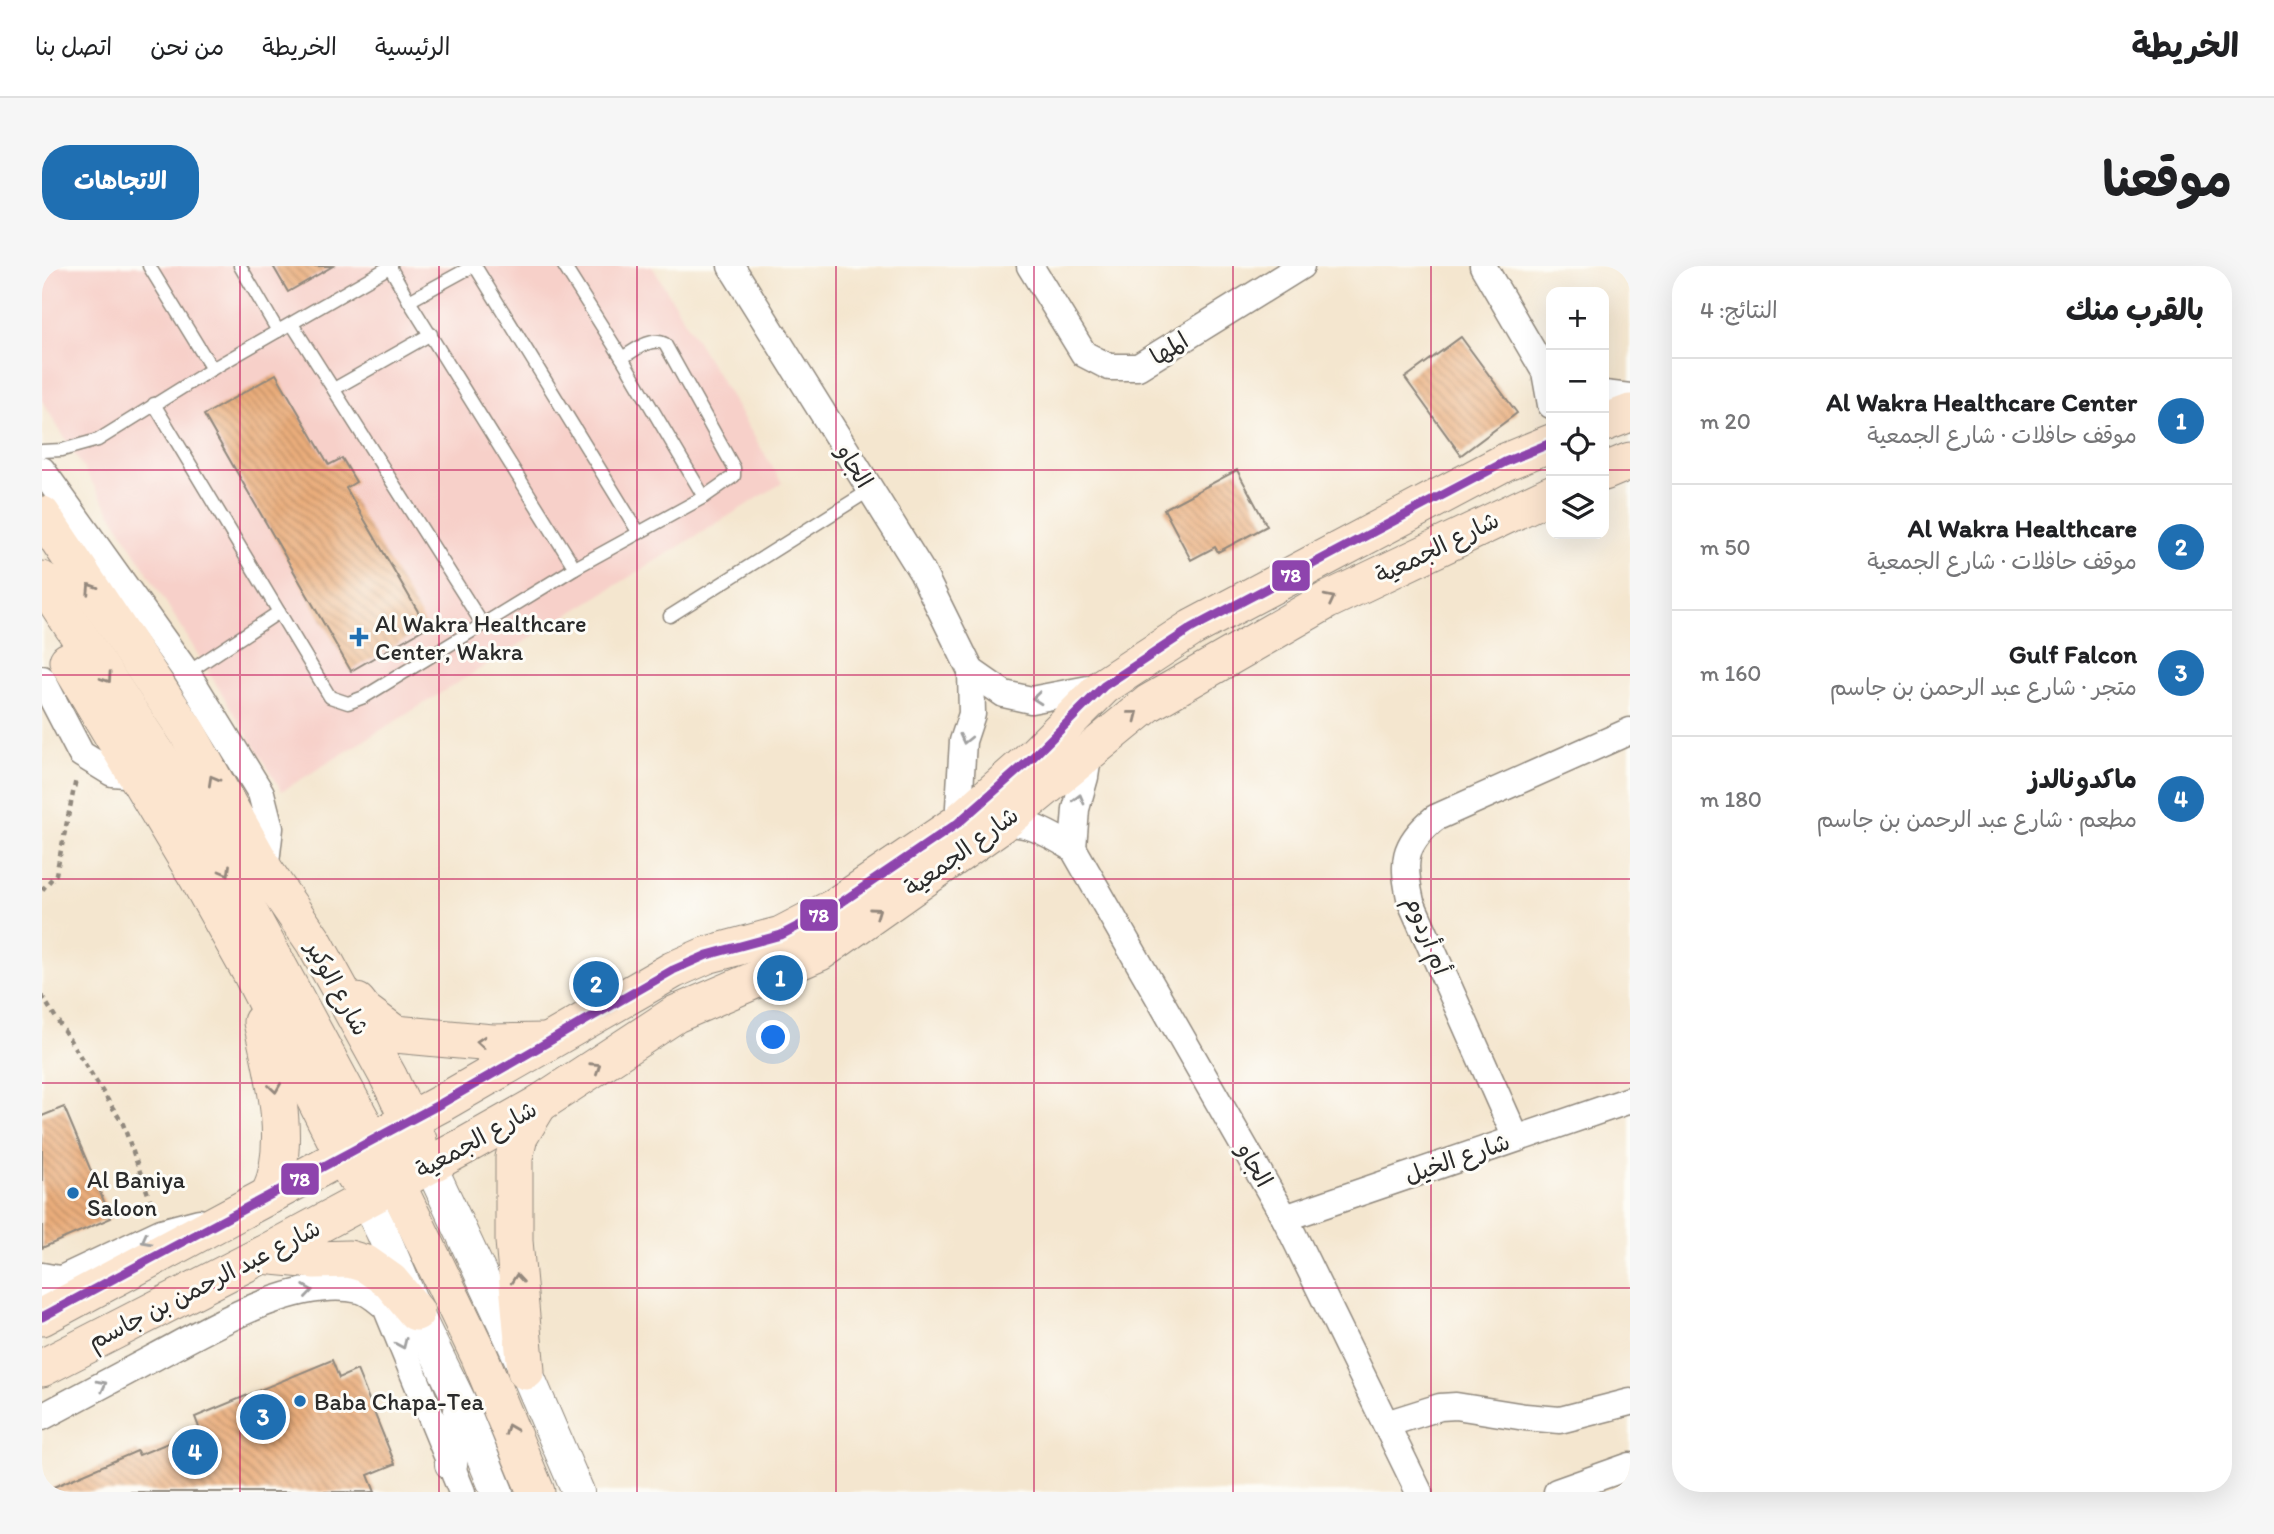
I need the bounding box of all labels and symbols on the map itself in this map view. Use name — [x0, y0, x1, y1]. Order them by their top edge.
street label: المها — [1145, 325, 1193, 371]
street label: الجاو — [830, 438, 879, 493]
street label: شارع الجمعية — [1370, 505, 1505, 592]
line badge: 78 — [1271, 559, 1311, 592]
text: 78 — [1280, 564, 1302, 587]
one-way arrow — [87, 583, 100, 596]
one-way arrow — [1323, 594, 1335, 608]
place label: Al Wakra Healthcare Center, Wakra — [375, 609, 587, 666]
marker: Al Wakra Healthcare Center, Wakra — [349, 627, 369, 647]
one-way arrow — [99, 670, 112, 683]
one-way arrow — [1031, 690, 1042, 705]
one-way arrow — [1127, 710, 1139, 723]
one-way arrow — [958, 732, 973, 744]
one-way arrow — [208, 774, 221, 787]
one-way arrow — [1071, 793, 1085, 805]
street label: شارع الجمعية — [898, 800, 1025, 905]
one-way arrow — [218, 864, 231, 877]
street label: أم أردوم — [1394, 891, 1457, 981]
line badge: 78 — [799, 898, 839, 932]
text: 78 — [808, 904, 830, 927]
one-way arrow — [868, 908, 881, 921]
street label: شارع الوكير — [297, 934, 376, 1042]
pin: 1 — [757, 952, 803, 1004]
pin: 2 — [573, 958, 619, 1010]
your location — [756, 1020, 790, 1054]
one-way arrow — [475, 1035, 486, 1050]
one-way arrow — [588, 1062, 601, 1075]
one-way arrow — [267, 1082, 282, 1094]
street label: شارع الجمعية — [410, 1094, 543, 1187]
street label: شارع الخيل — [1400, 1126, 1515, 1192]
street label: الجاو — [1230, 1137, 1279, 1192]
line badge: 78 — [280, 1162, 320, 1196]
place label: Al Baniya Saloon — [87, 1165, 186, 1222]
text: 78 — [289, 1168, 311, 1191]
marker: Al Baniya Saloon — [65, 1185, 81, 1201]
street label: شارع عبد الرحمن بن جاسم — [83, 1213, 327, 1359]
one-way arrow — [141, 1232, 153, 1245]
one-way arrow — [510, 1273, 525, 1284]
one-way arrow — [302, 1284, 314, 1299]
one-way arrow — [394, 1336, 408, 1349]
one-way arrow — [95, 1380, 107, 1393]
place label: Baba Chapa-Tea — [314, 1387, 485, 1416]
pin: 3 — [240, 1391, 286, 1443]
marker: Baba Chapa-Tea — [292, 1393, 308, 1409]
one-way arrow — [504, 1424, 518, 1436]
pin: 4 — [172, 1426, 218, 1478]

